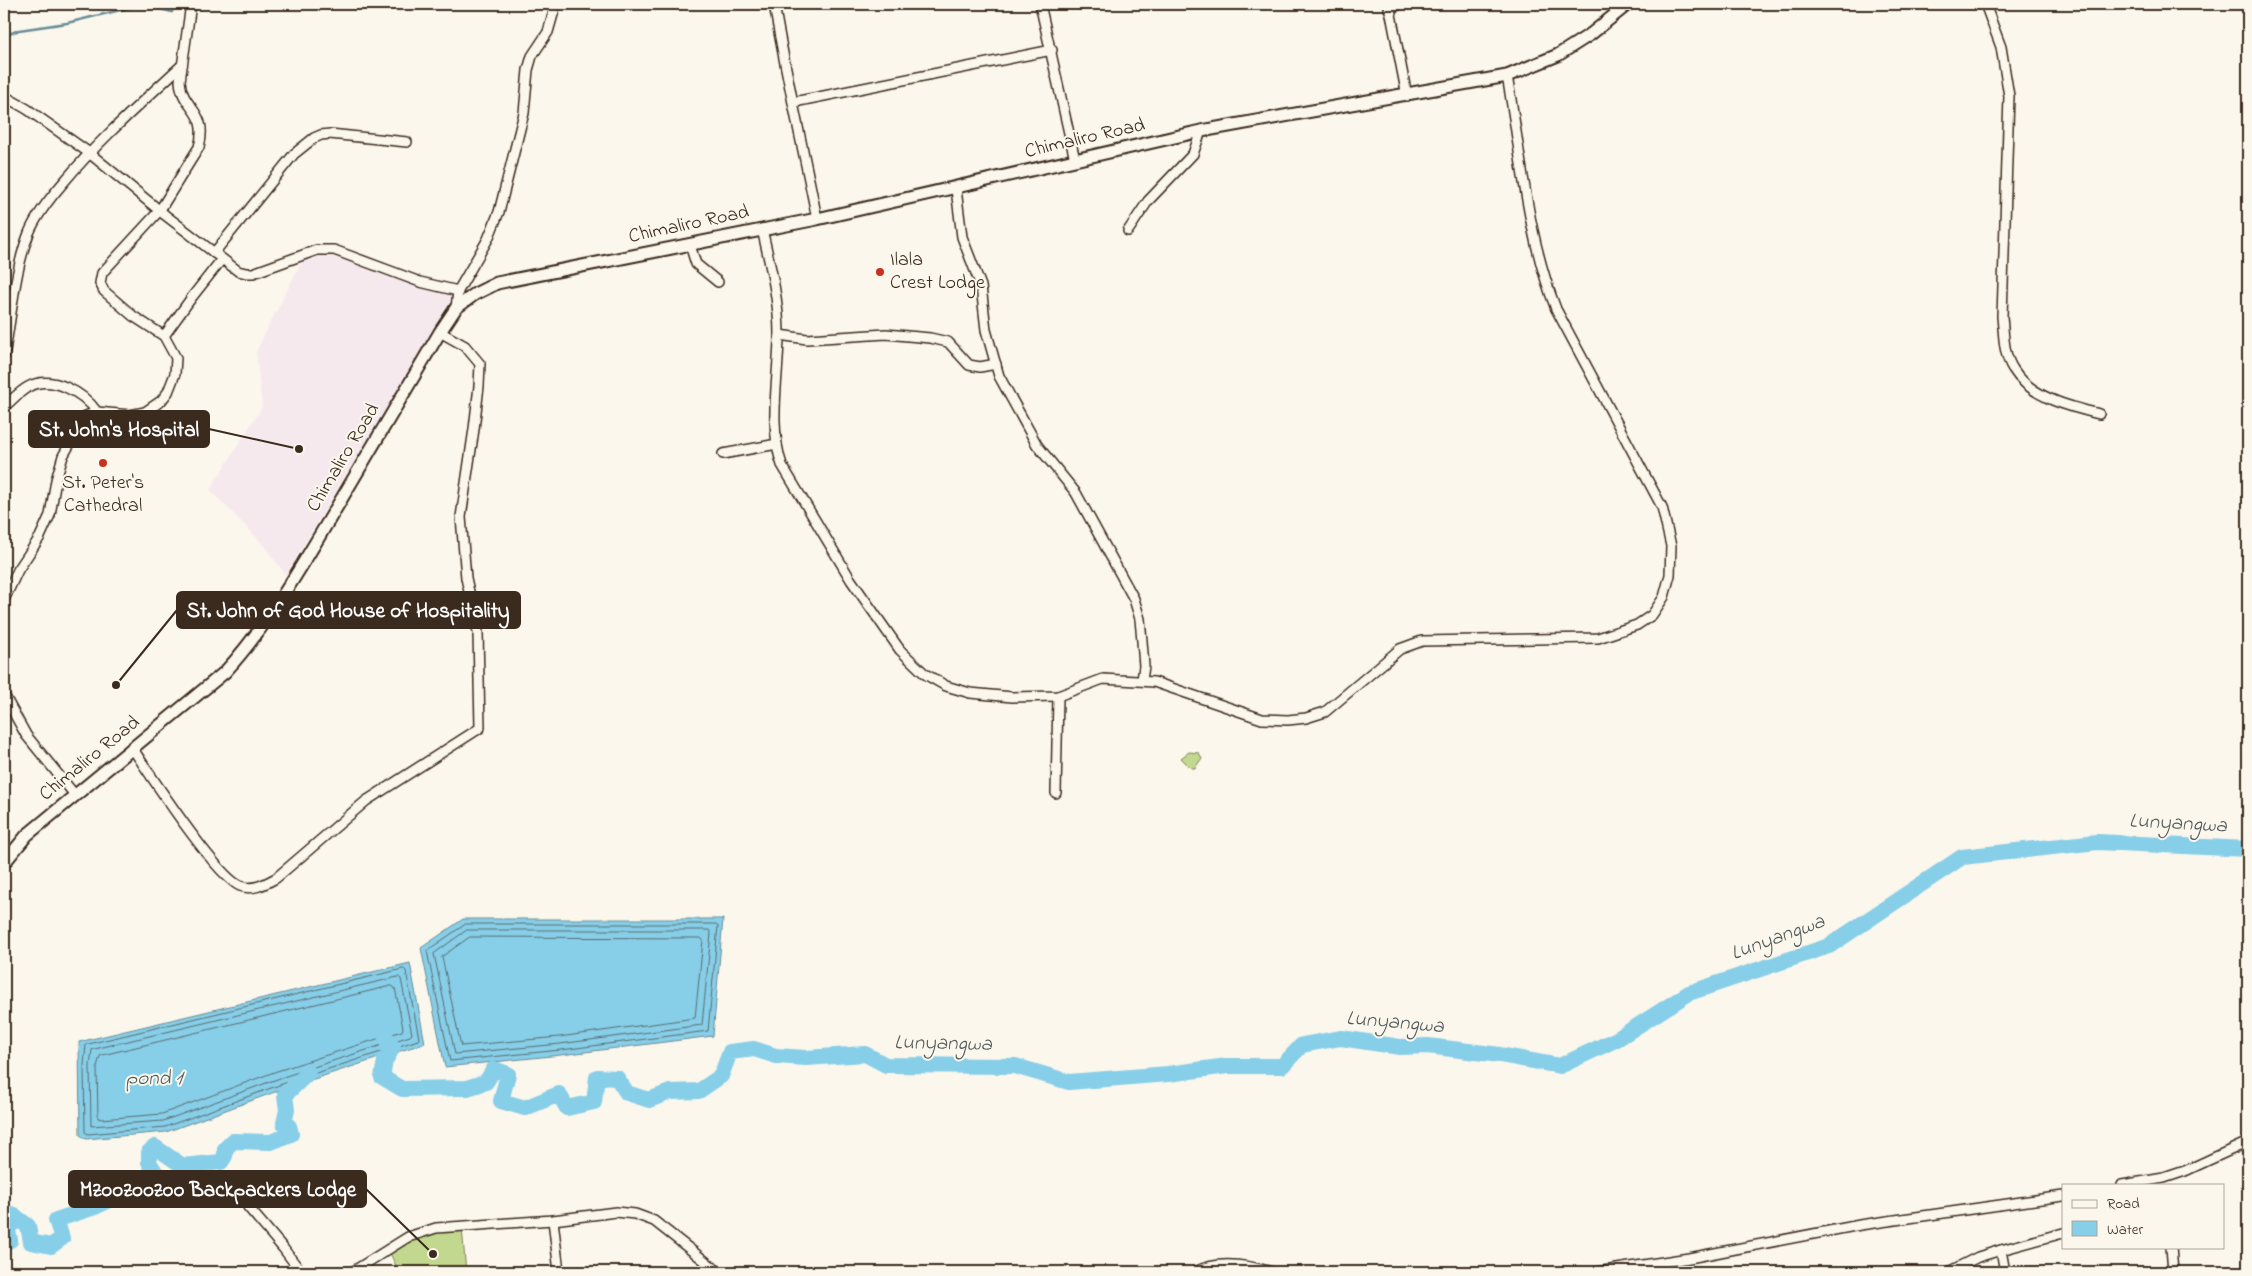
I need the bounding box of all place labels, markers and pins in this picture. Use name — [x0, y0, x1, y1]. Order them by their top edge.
place label: Ilala Crest Lodge — [890, 246, 985, 299]
marker: Ilala Crest Lodge — [874, 266, 886, 278]
callout: St. John's Hospital — [29, 411, 209, 447]
marker: St. Peter's Cathedral — [97, 457, 109, 469]
place label: St. Peter's Cathedral — [62, 469, 144, 521]
callout: St. John of God House of Hospitality — [177, 592, 520, 628]
callout: Mzoozoozoo Backpackers Lodge — [69, 1171, 366, 1207]

